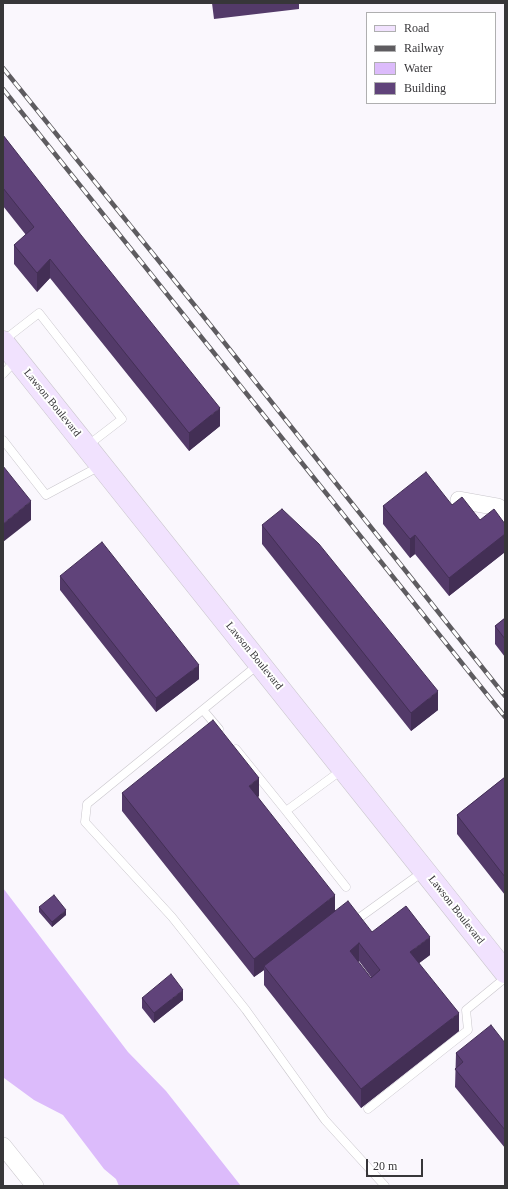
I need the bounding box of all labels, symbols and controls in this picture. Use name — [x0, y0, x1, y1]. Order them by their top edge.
legend — [366, 12, 496, 104]
text: Road — [404, 21, 429, 35]
text: Railway — [404, 41, 444, 55]
text: Water — [404, 61, 432, 75]
text: Building — [404, 81, 446, 95]
street label: Lawson Boulevard — [21, 366, 83, 440]
street label: Lawson Boulevard — [223, 619, 285, 693]
street label: Lawson Boulevard — [425, 873, 487, 947]
scale bar — [368, 1151, 425, 1177]
text: 20 m — [373, 1159, 397, 1173]

